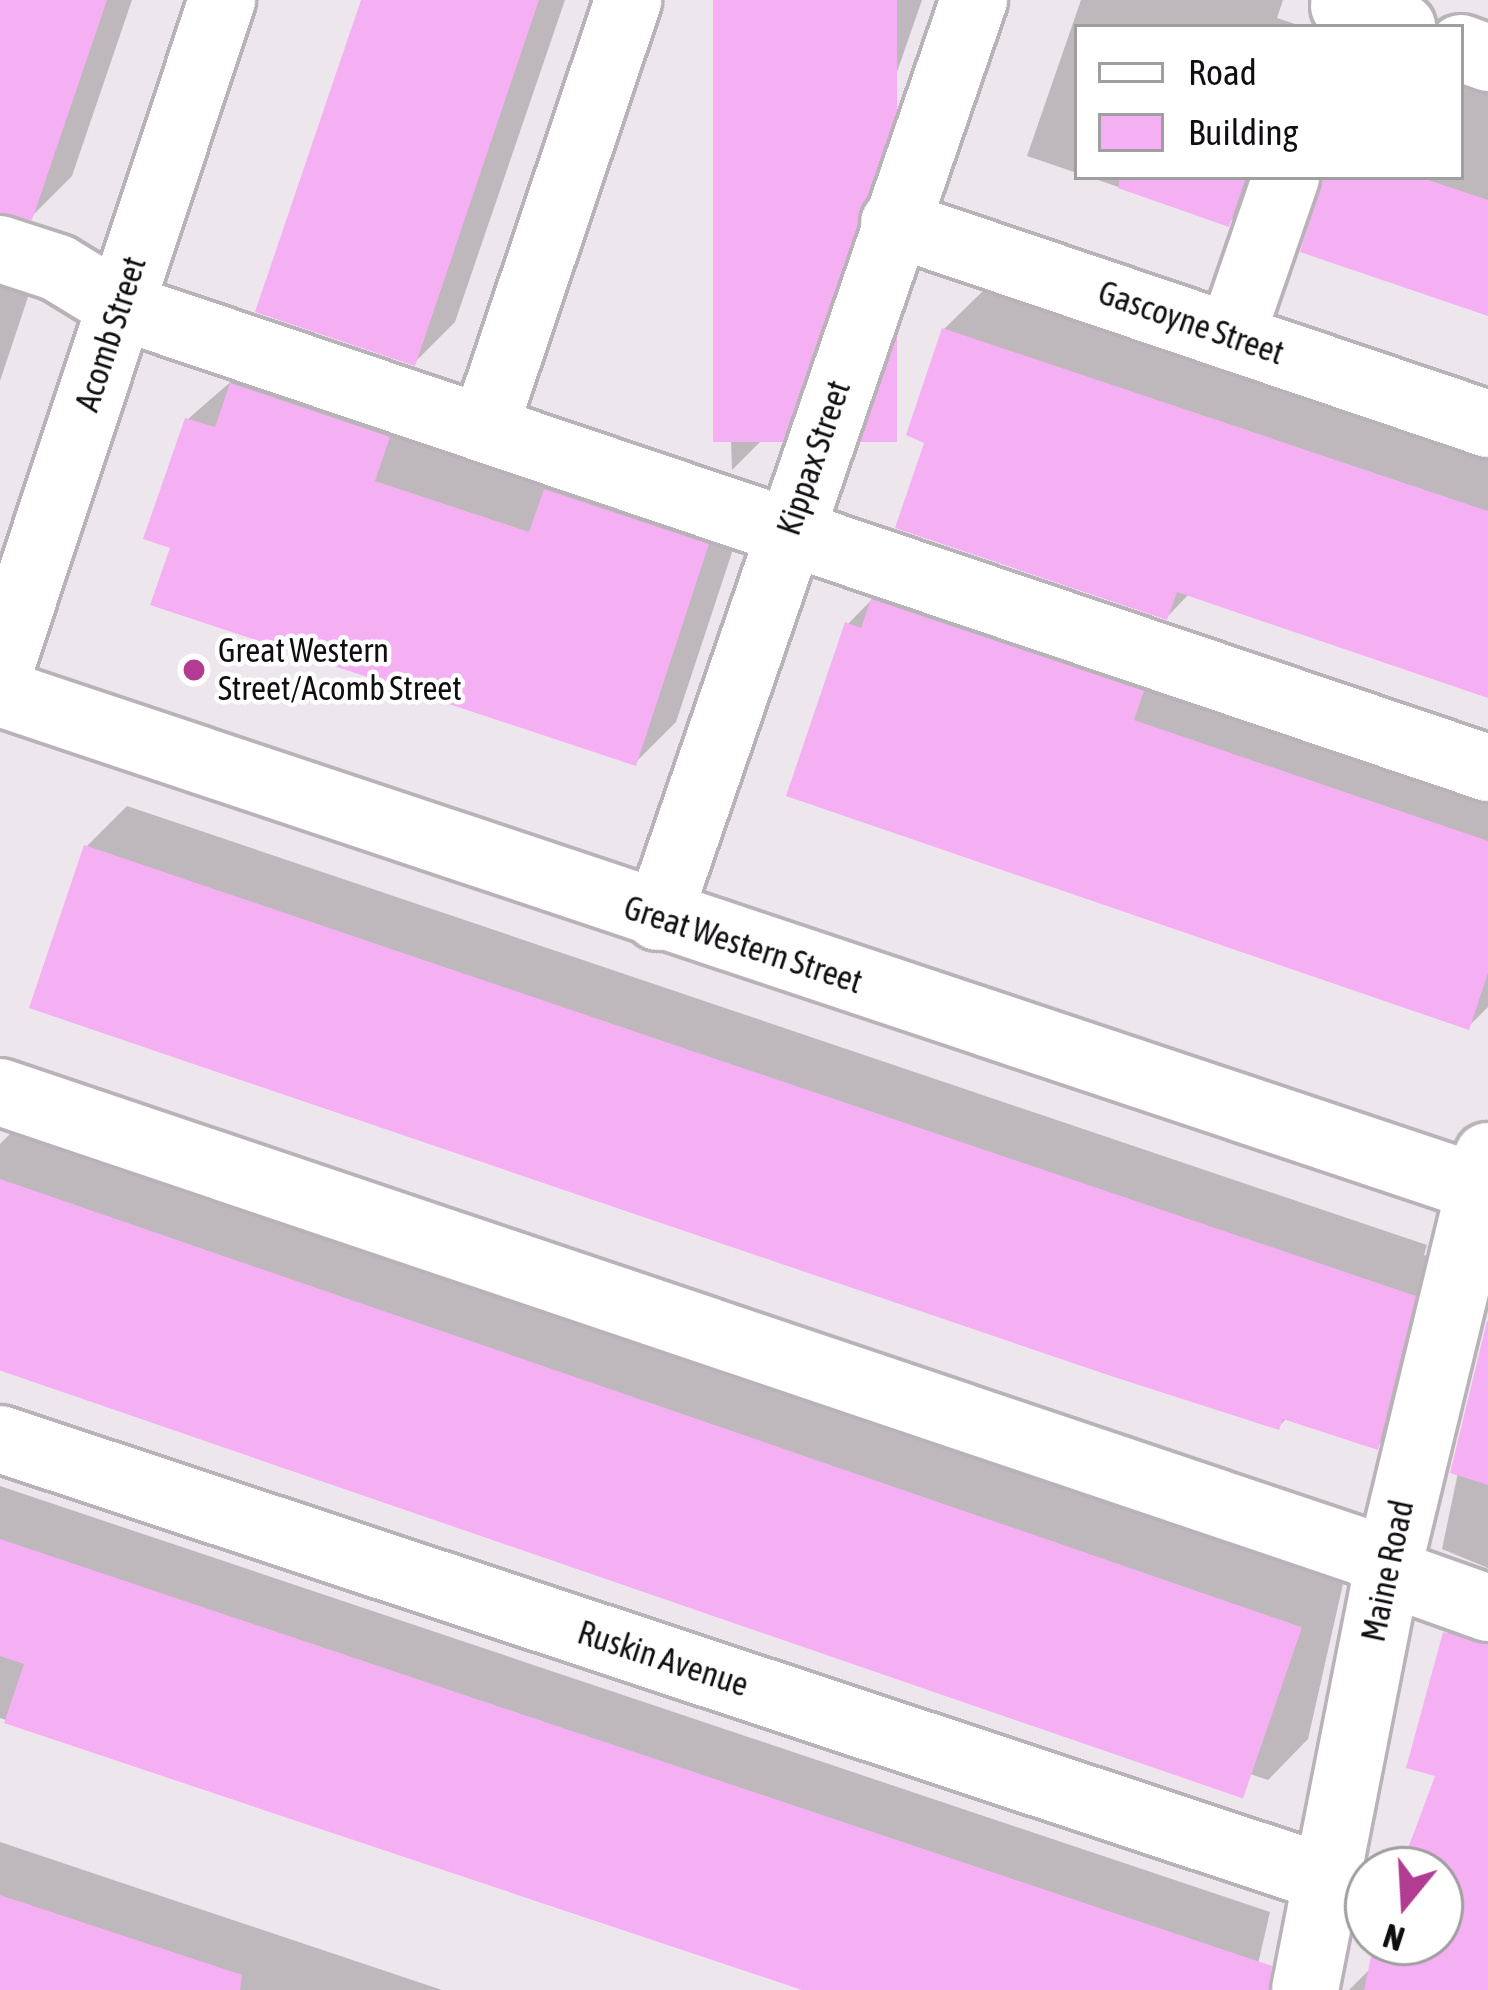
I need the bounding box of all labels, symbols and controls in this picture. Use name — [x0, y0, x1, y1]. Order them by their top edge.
legend — [1074, 24, 1464, 180]
text: Road — [1188, 51, 1257, 93]
text: Building — [1188, 111, 1298, 153]
street label: Acomb Street — [67, 252, 155, 416]
street label: Gascoyne Street — [1093, 273, 1289, 373]
street label: Kippax Street — [769, 376, 859, 540]
place label: Great Western Street/Acomb Street — [218, 631, 462, 709]
marker: Great Western Street/Acomb Street — [181, 657, 207, 683]
street label: Great Western Street — [619, 888, 867, 1002]
street label: Maine Road — [1354, 1497, 1422, 1645]
street label: Ruskin Avenue — [573, 1613, 753, 1705]
north arrow — [1344, 1846, 1464, 1966]
text: N — [1379, 1916, 1409, 1958]

